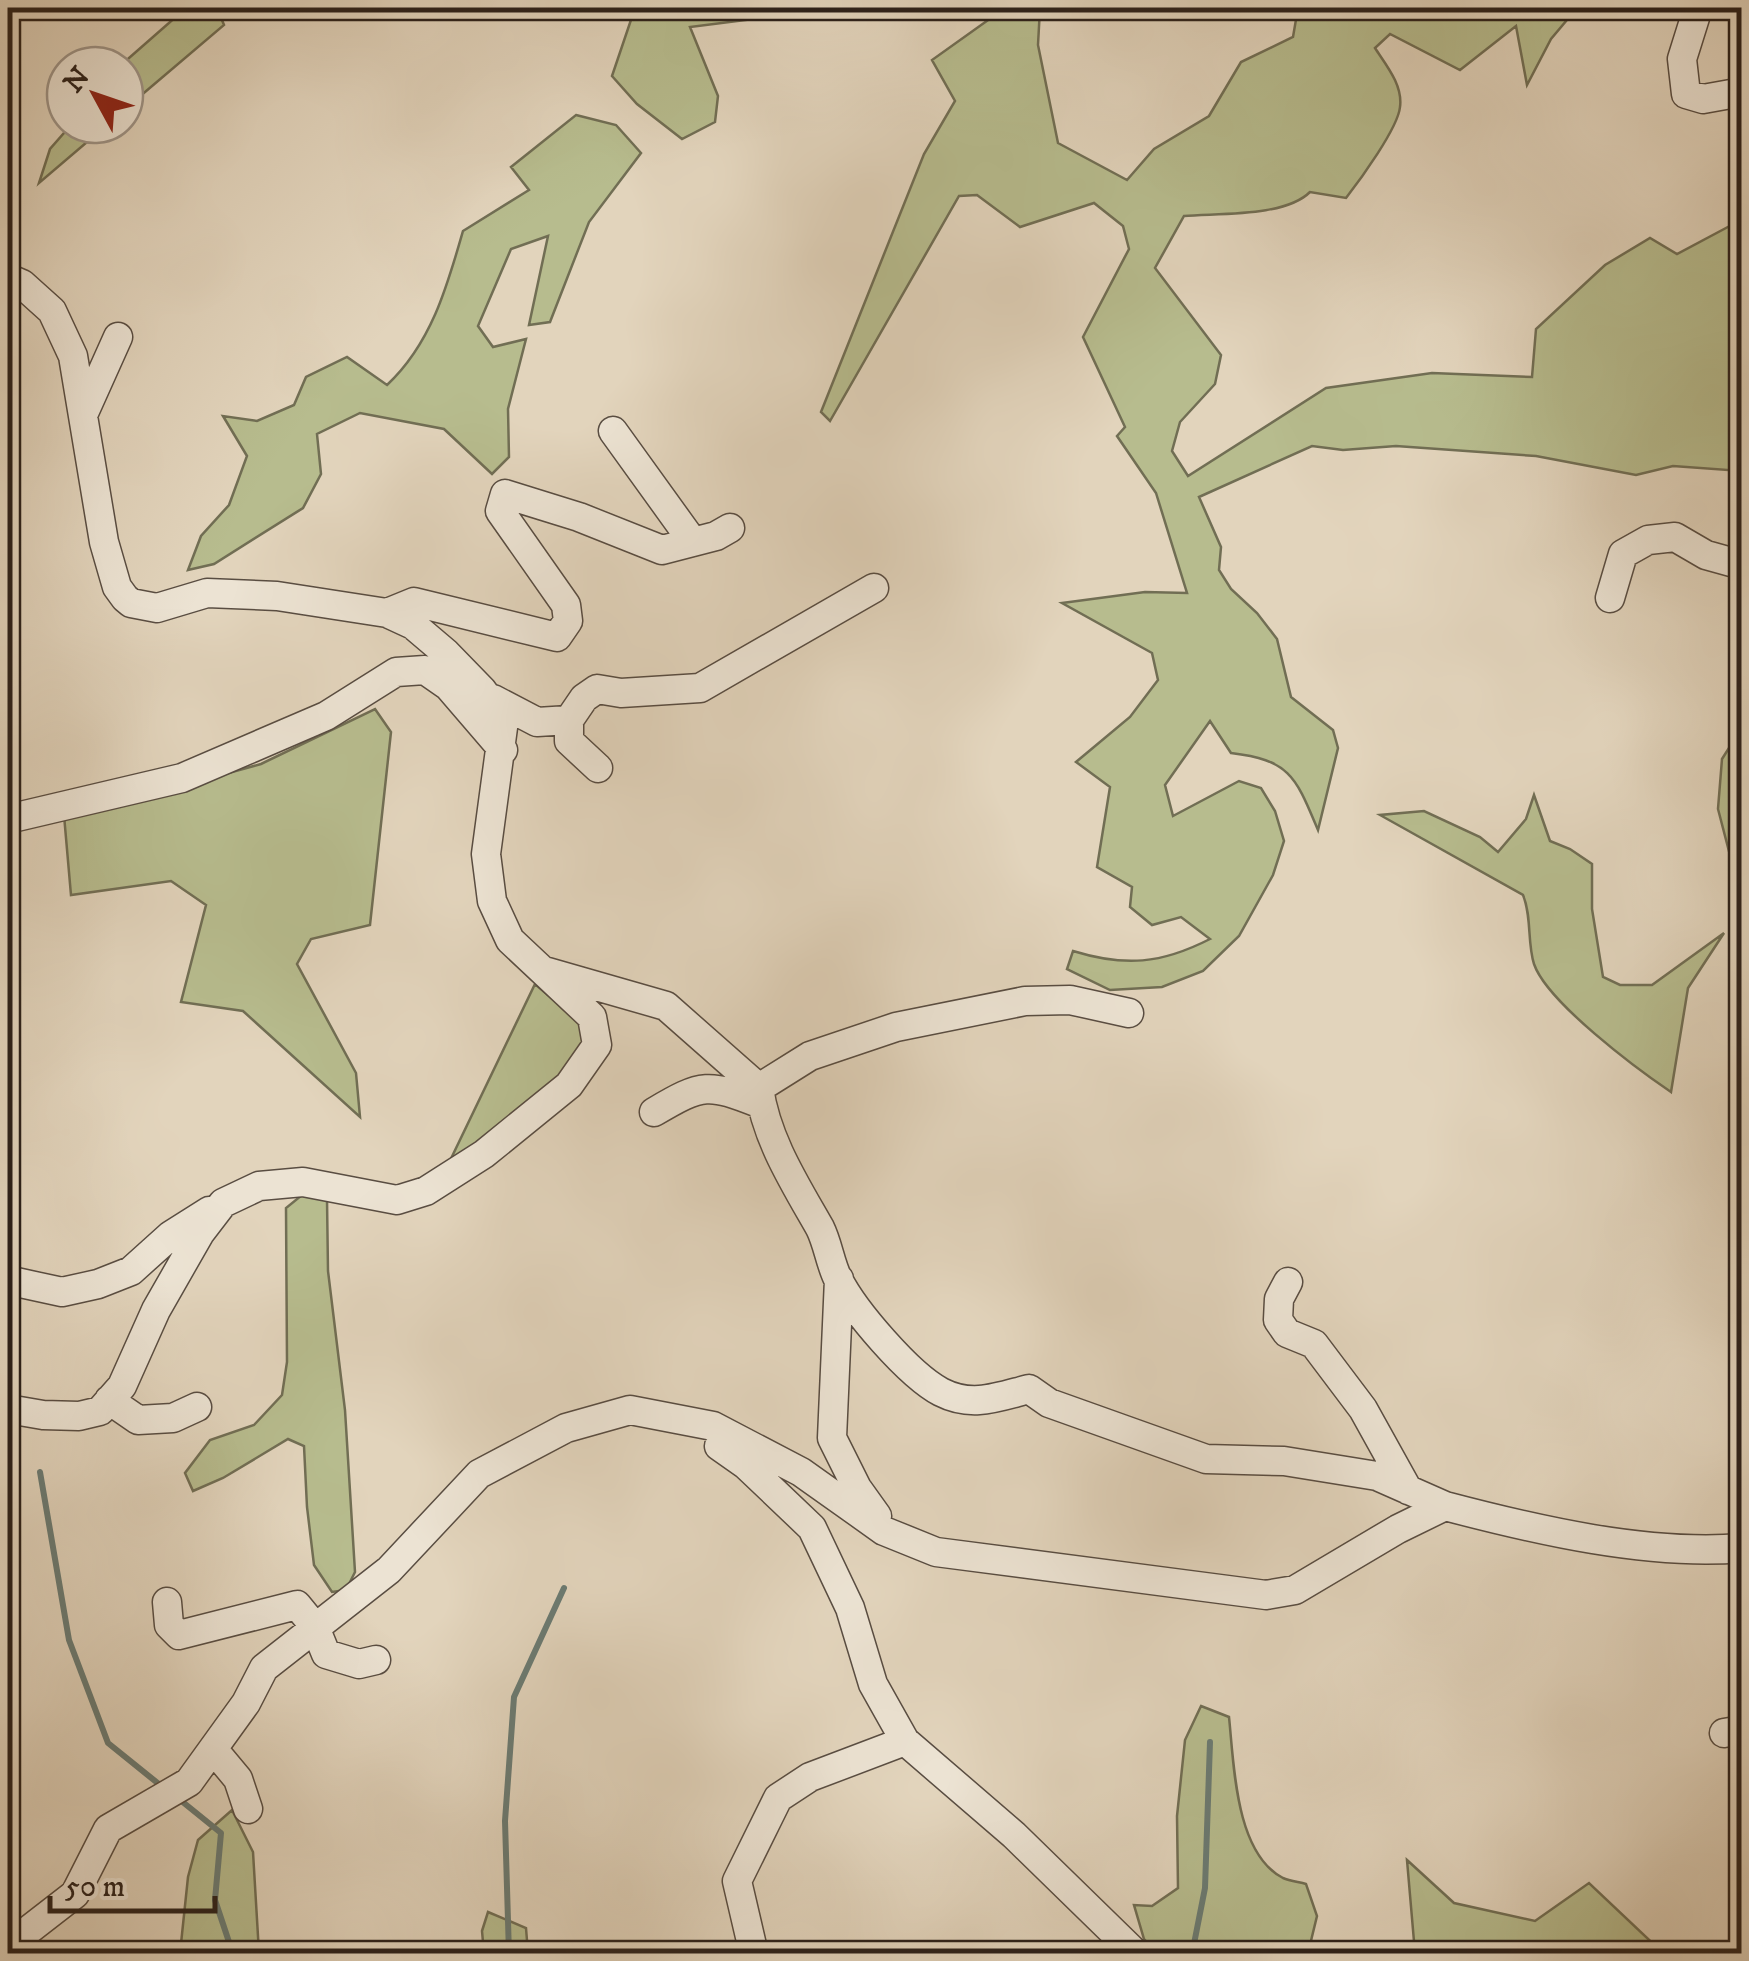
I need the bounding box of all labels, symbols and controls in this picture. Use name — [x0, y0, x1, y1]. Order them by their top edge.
north arrow — [45, 45, 145, 145]
text: N — [56, 60, 98, 100]
scale bar — [50, 1851, 215, 1913]
text: 50 m — [65, 1869, 125, 1906]

